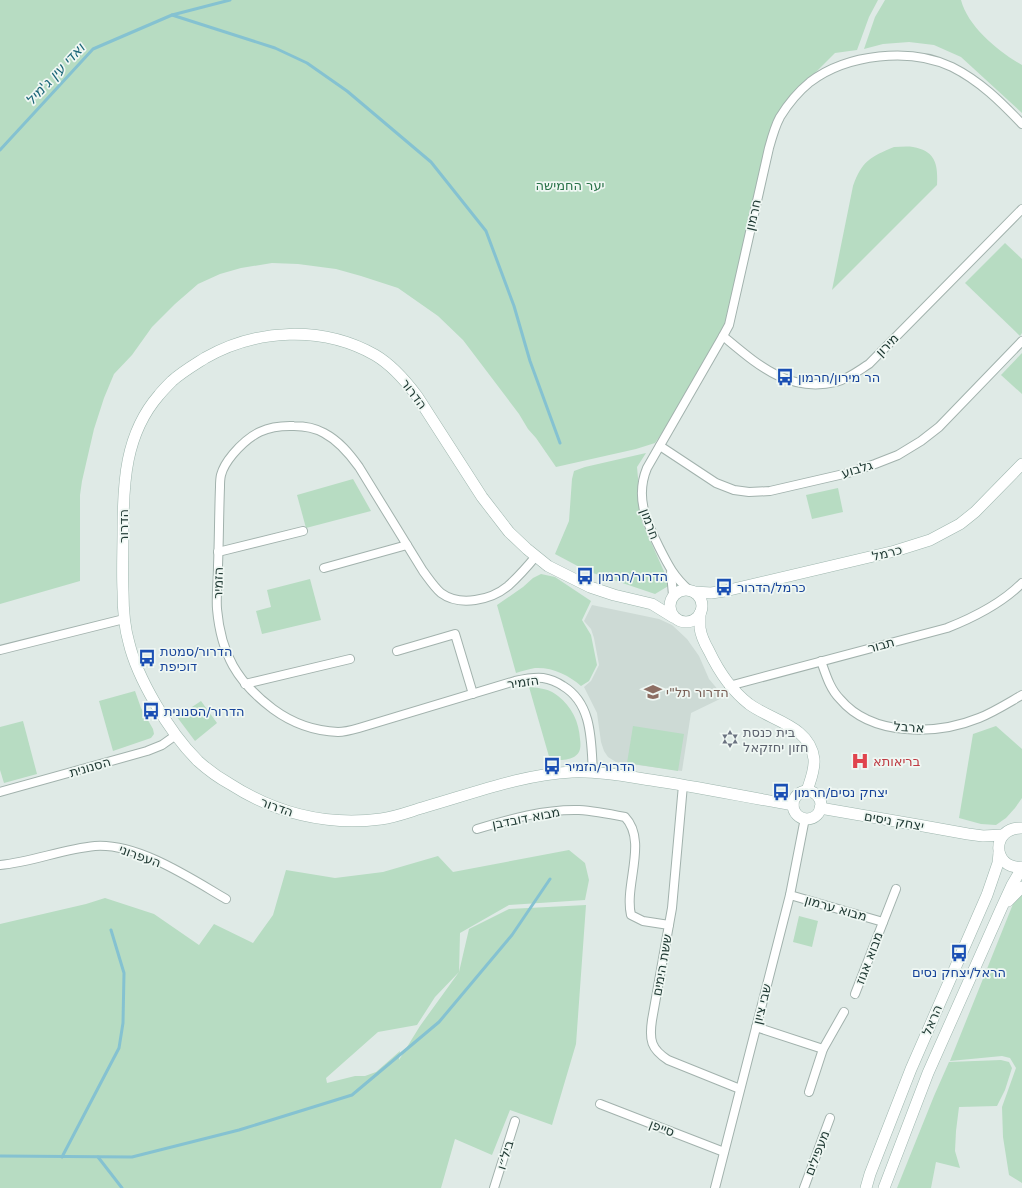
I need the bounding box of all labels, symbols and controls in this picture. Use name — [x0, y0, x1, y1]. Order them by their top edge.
water label: ואדי עין ג'מיל — [22, 39, 89, 108]
park label: יער החמישה — [536, 178, 605, 193]
street label: חרמון — [742, 198, 764, 232]
street label: מירון — [872, 330, 902, 360]
bus stop icon: הר מירון/חרמון — [775, 367, 795, 387]
place label: הר מירון/חרמון — [798, 370, 880, 385]
street label: הדרור — [398, 376, 430, 412]
street label: גלבוע — [840, 457, 874, 481]
street label: חרמון — [638, 507, 662, 541]
street label: הדרור — [116, 509, 131, 543]
street label: כרמל — [870, 542, 904, 564]
bus stop icon: הדרור/חרמון — [575, 566, 595, 586]
street label: הזמיר — [210, 567, 226, 599]
place label: הדרור/חרמון — [598, 569, 668, 584]
bus stop icon: כרמל/הדרור — [714, 577, 734, 597]
place label: כרמל/הדרור — [737, 580, 806, 595]
street label: תבור — [866, 634, 896, 656]
place label: הדרור/סמטת דוכיפת — [160, 644, 232, 674]
bus stop icon: הדרור/סמטת דוכיפת — [137, 648, 157, 668]
street label: הזמיר — [506, 672, 540, 692]
school or university icon: הדרור תל"י — [643, 682, 663, 702]
place label: הדרור תל"י — [666, 685, 729, 700]
bus stop icon: הדרור/הסנונית — [141, 701, 161, 721]
place label: הדרור/הסנונית — [164, 704, 245, 719]
street label: ארבל — [893, 718, 925, 736]
place label: בית כנסת חזון יחזקאל — [743, 725, 808, 755]
synagogue icon: בית כנסת חזון יחזקאל — [720, 729, 740, 749]
hospital icon: בריאותא — [850, 751, 870, 771]
street label: הסנונית — [68, 754, 112, 780]
place label: בריאותא — [873, 754, 920, 769]
bus stop icon: הדרור/הזמיר — [542, 756, 562, 776]
place label: הדרור/הזמיר — [565, 759, 635, 774]
bus stop icon: יצחק נסים/חרמון — [771, 782, 791, 802]
place label: יצחק נסים/חרמון — [794, 785, 888, 800]
street label: הדרור — [259, 794, 295, 820]
street label: מבוא דובדבן — [491, 804, 561, 832]
street label: יצחק ניסים — [863, 808, 925, 834]
street label: העפרוני — [117, 841, 163, 871]
street label: מבוא ערמון — [803, 892, 869, 924]
street label: מבוא אגוז — [852, 930, 886, 986]
street label: ששת הימים — [649, 933, 675, 997]
bus stop icon: הראל/יצחק נסים — [949, 943, 969, 963]
place label: הראל/יצחק נסים — [912, 965, 1006, 980]
street label: שבי ציון — [750, 982, 774, 1026]
street label: הראל — [919, 1002, 945, 1038]
street label: סייפן — [647, 1116, 677, 1140]
street label: מעפילים — [802, 1128, 832, 1178]
street label: ביל״ו — [493, 1139, 517, 1171]

